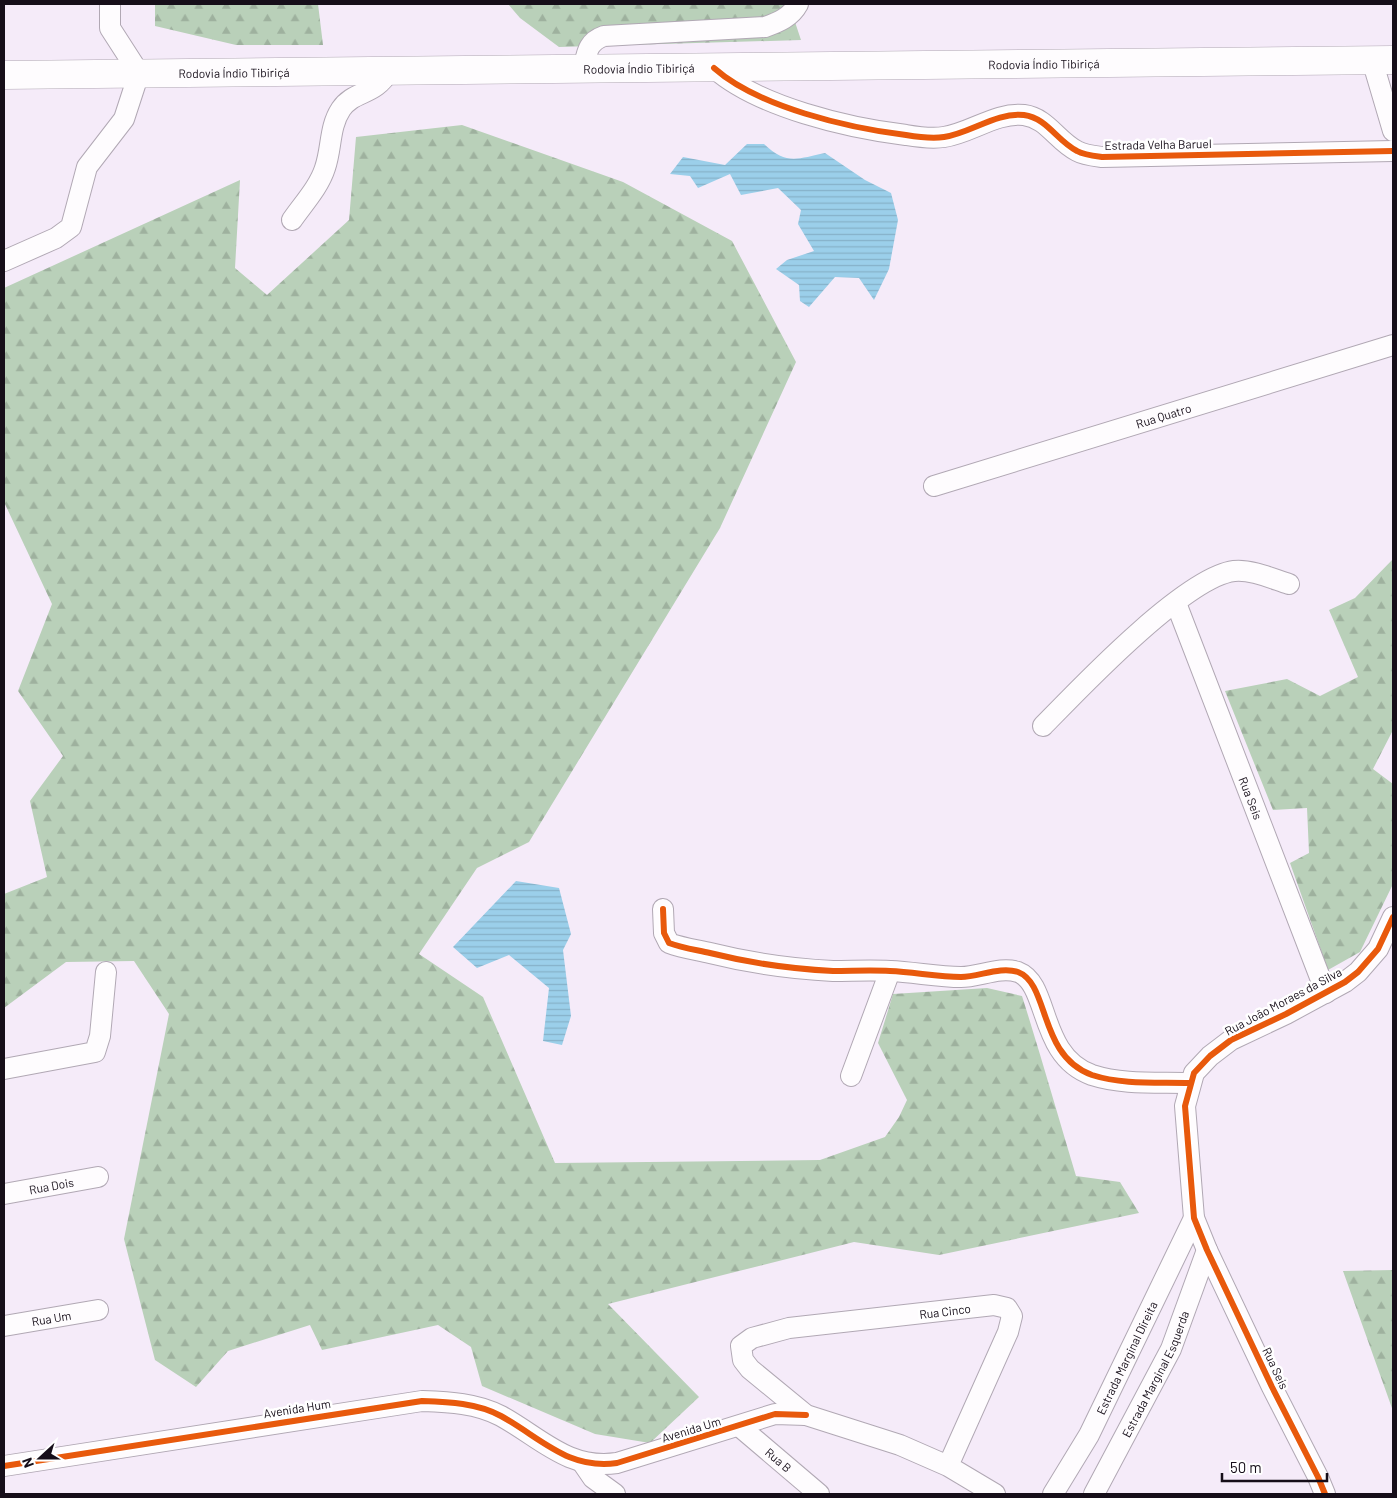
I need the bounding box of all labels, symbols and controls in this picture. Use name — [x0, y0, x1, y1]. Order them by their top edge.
street label: Rodovia Índio Tibiriçá — [988, 56, 1100, 71]
street label: Rodovia Índio Tibiriçá — [583, 61, 695, 76]
street label: Rodovia Índio Tibiriçá — [178, 65, 290, 80]
street label: Estrada Velha Baruel — [1104, 136, 1212, 152]
street label: Rua Quatro — [1134, 400, 1193, 431]
street label: Rua Seis — [1236, 775, 1266, 822]
street label: Rua João Moraes da Silva — [1222, 964, 1344, 1038]
street label: Rua Dois — [28, 1175, 75, 1196]
street label: Estrada Marginal Direita — [1093, 1299, 1160, 1417]
street label: Rua Cinco — [918, 1301, 972, 1321]
street label: Rua Um — [30, 1308, 72, 1328]
street label: Estrada Marginal Esquerda — [1119, 1309, 1191, 1439]
street label: Rua Seis — [1260, 1345, 1292, 1391]
street label: Avenida Hum — [262, 1396, 332, 1420]
street label: Avenida Um — [660, 1413, 722, 1445]
north arrow — [15, 1433, 65, 1483]
street label: Rua B — [763, 1445, 795, 1475]
scale bar — [1222, 1450, 1327, 1482]
text: N — [18, 1455, 37, 1470]
text: 50 m — [1230, 1458, 1262, 1476]

